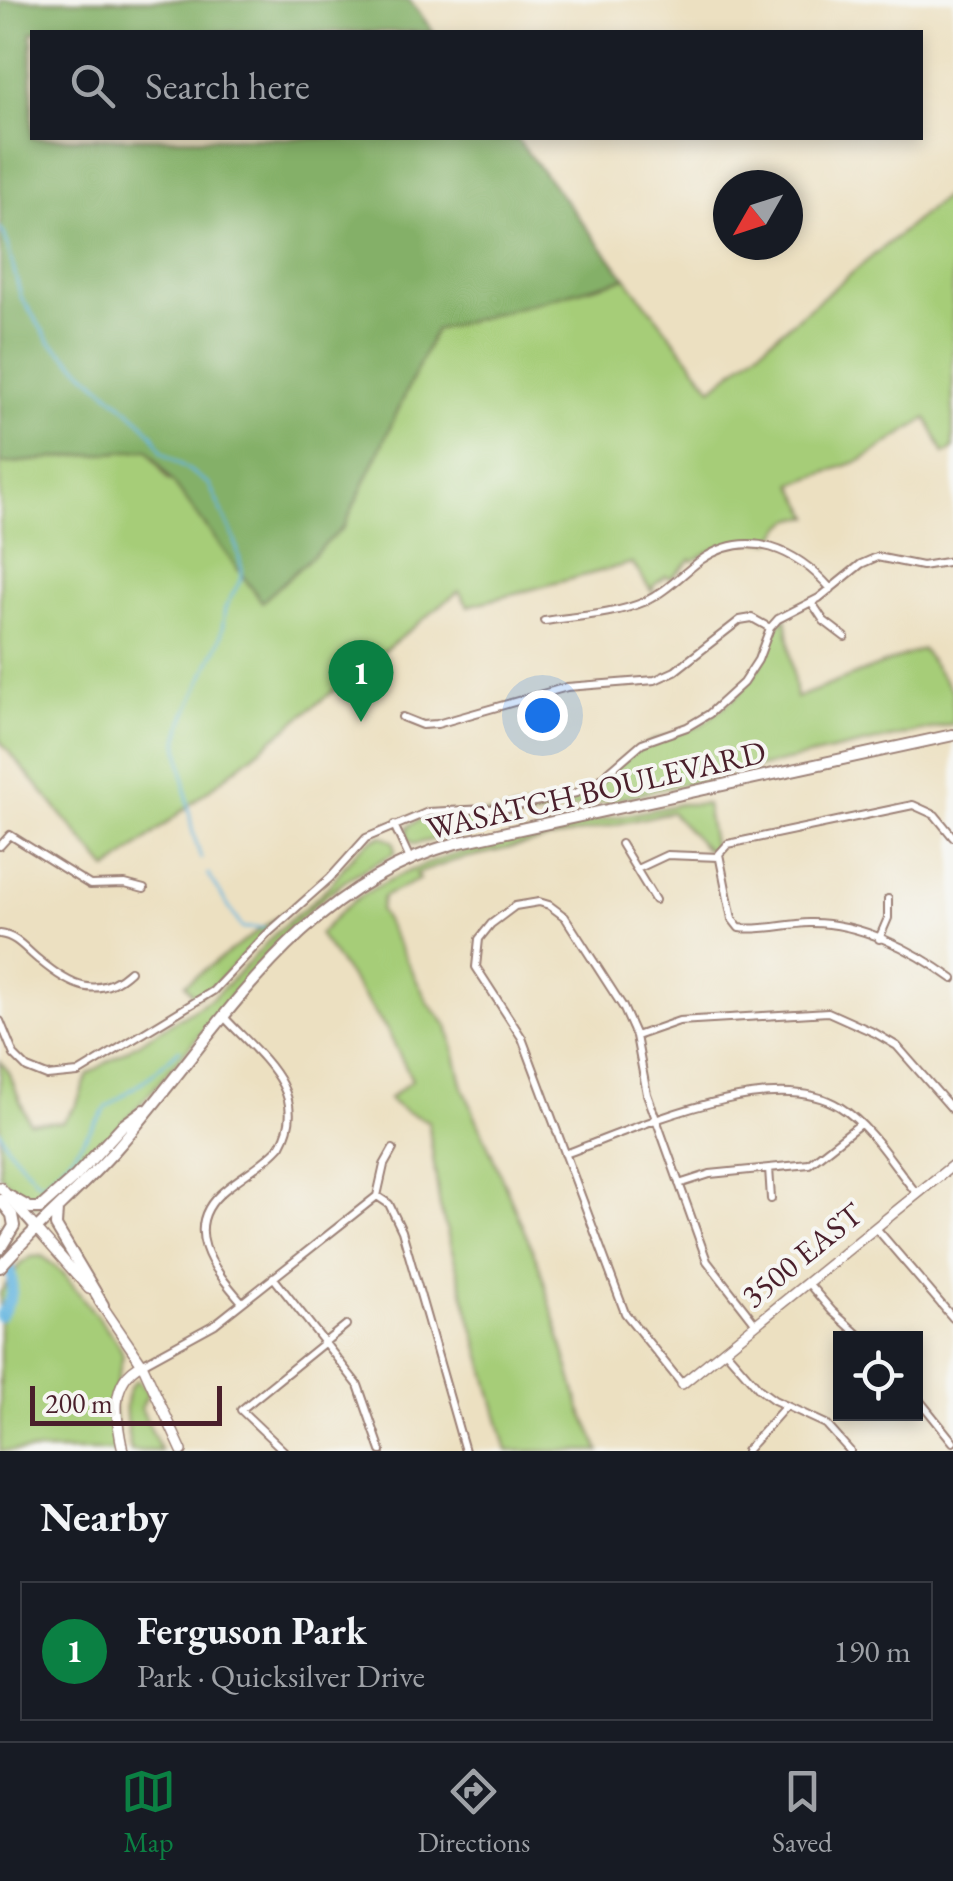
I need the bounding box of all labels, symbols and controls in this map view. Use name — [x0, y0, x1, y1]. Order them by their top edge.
search box — [30, 30, 923, 140]
icon: search — [65, 58, 120, 113]
text: Search here — [145, 61, 310, 110]
north arrow — [713, 170, 803, 260]
pin: 1 — [328, 640, 394, 722]
your location — [517, 690, 568, 741]
street label: WASATCH BOULEVARD — [422, 730, 770, 850]
street label: 3500 EAST — [733, 1193, 872, 1317]
map controls — [833, 1331, 923, 1421]
button: locate — [833, 1331, 923, 1421]
scale bar — [30, 1381, 222, 1426]
text: 200 m — [45, 1385, 113, 1421]
text: Nearby — [40, 1489, 169, 1544]
text: Ferguson Park — [137, 1606, 367, 1655]
text: 1 — [66, 1630, 83, 1672]
text: 190 m — [834, 1630, 911, 1672]
text: Park · Quicksilver Drive — [137, 1655, 425, 1697]
tab: Map — [121, 1764, 176, 1860]
tab: Directions — [418, 1764, 530, 1860]
tab: Saved — [772, 1764, 832, 1860]

